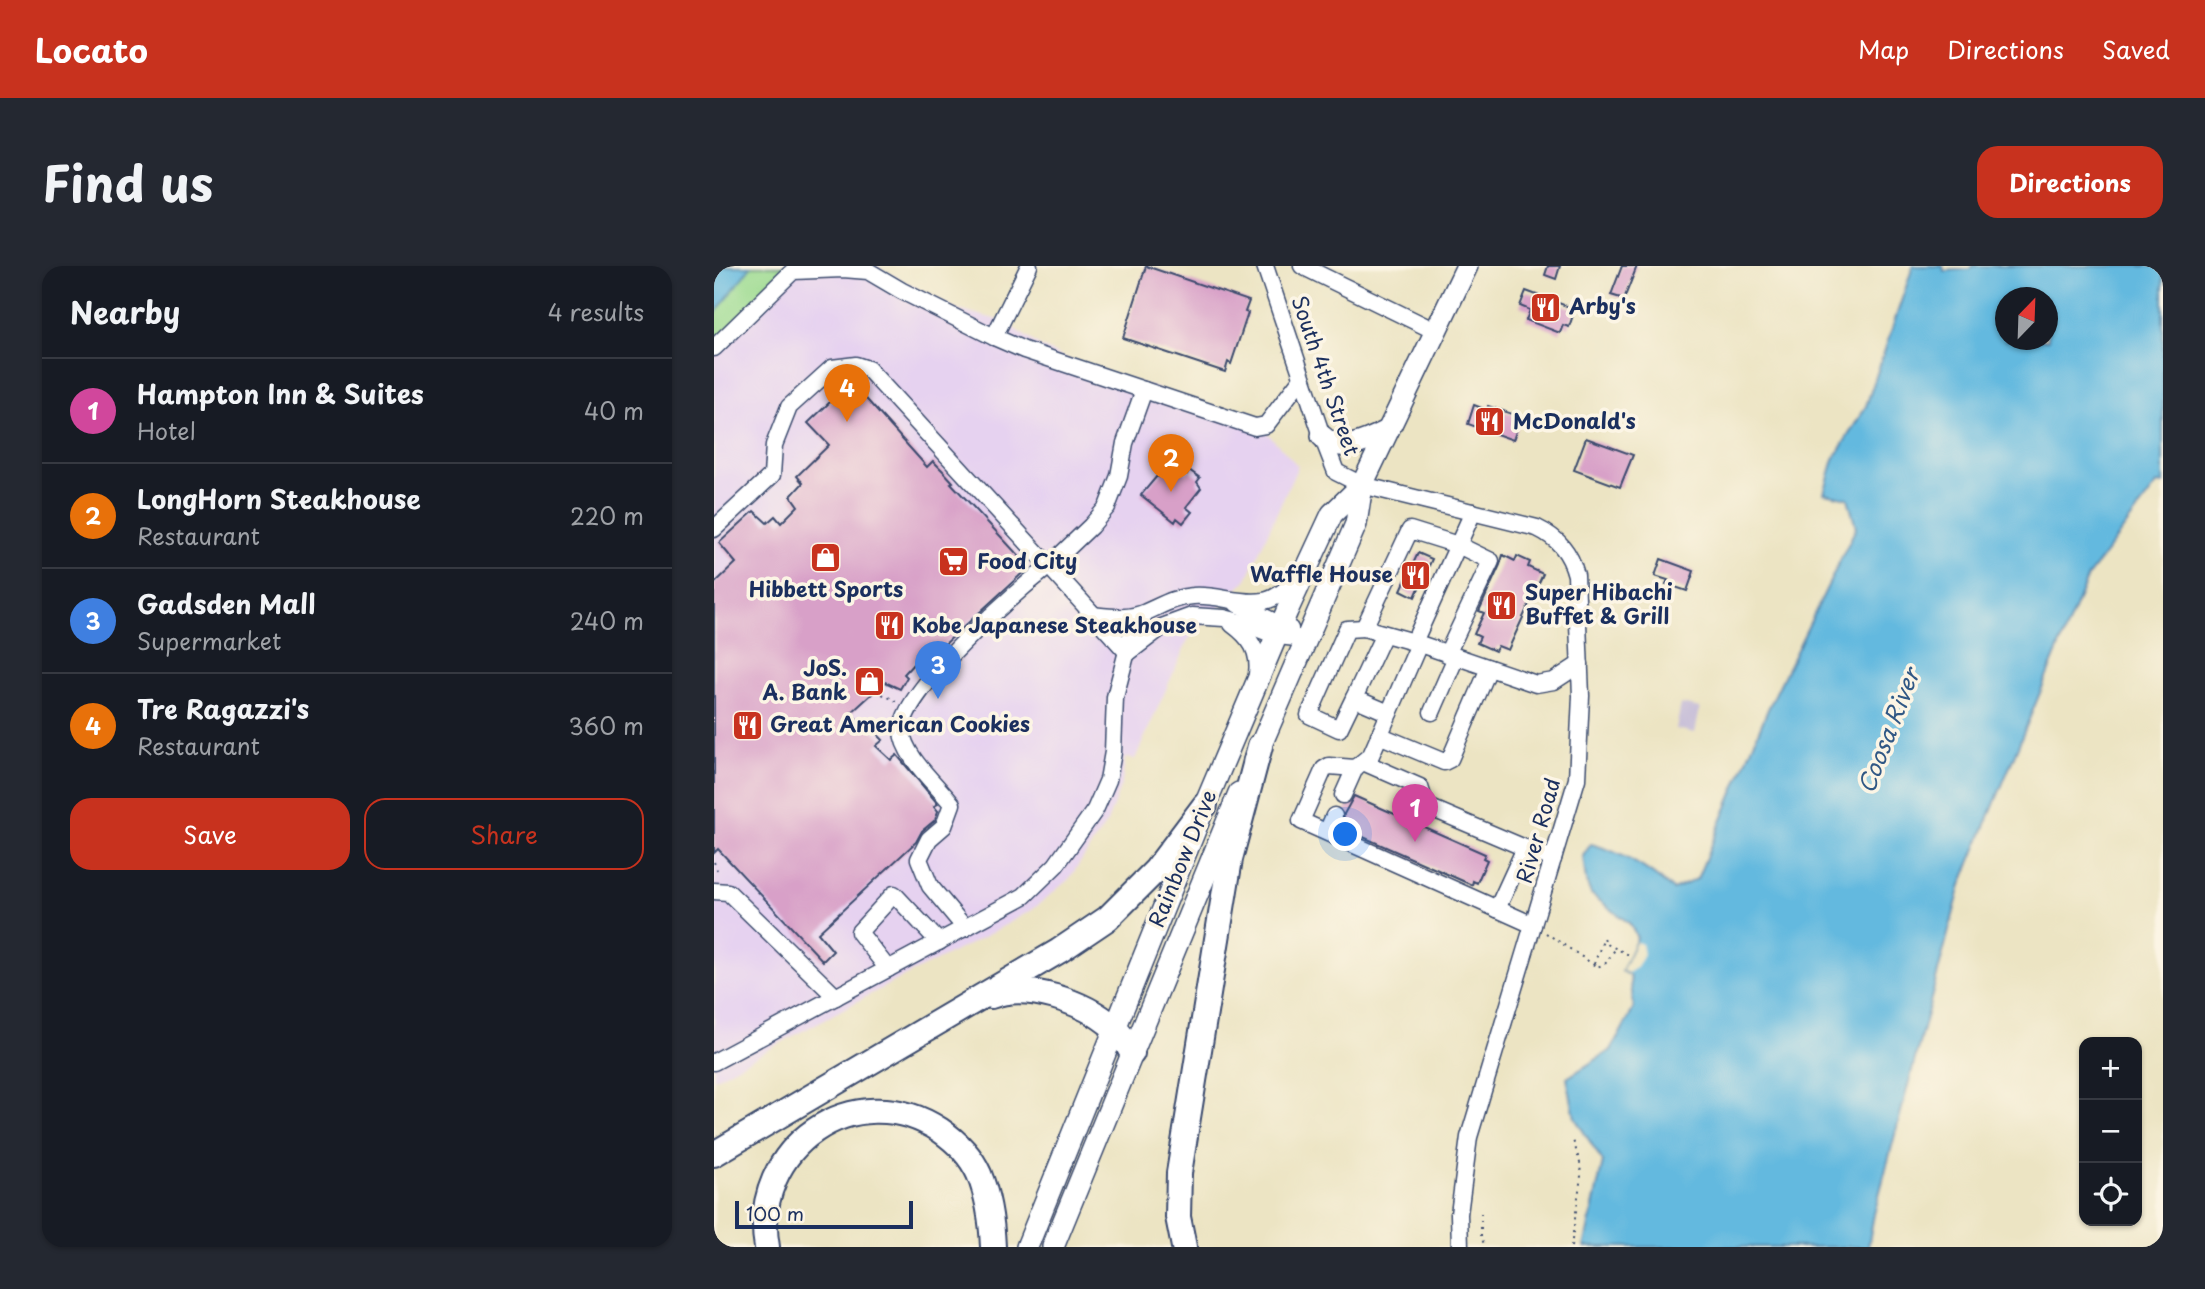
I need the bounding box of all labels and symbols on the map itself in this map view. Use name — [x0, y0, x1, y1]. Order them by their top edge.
north arrow — [1995, 287, 2058, 350]
place label: Arby's — [1568, 289, 1636, 321]
restaurant icon: Arby's — [1529, 290, 1563, 324]
street label: South 4th Street — [1285, 291, 1369, 460]
pin: 4 — [824, 364, 870, 422]
place label: McDonald's — [1513, 404, 1636, 436]
restaurant icon: McDonald's — [1473, 405, 1507, 439]
pin: 2 — [1148, 434, 1194, 492]
shop icon: Hibbett Sports — [809, 541, 843, 575]
place label: Food City — [977, 544, 1077, 576]
supermarket icon: Food City — [937, 545, 971, 579]
place label: Waffle House — [1250, 557, 1393, 589]
restaurant icon: Waffle House — [1399, 558, 1433, 592]
place label: Hibbett Sports — [749, 572, 903, 604]
place label: Super Hibachi Buffet & Grill — [1525, 575, 1673, 631]
restaurant icon: Super Hibachi Buffet & Grill — [1485, 588, 1519, 622]
place label: Kobe Japanese Steakhouse — [912, 608, 1197, 640]
restaurant icon: Kobe Japanese Steakhouse — [872, 609, 906, 643]
pin: 3 — [915, 641, 961, 699]
place label: JoS. A. Bank — [761, 651, 847, 707]
water label: Coosa River — [1848, 660, 1929, 798]
shop icon: JoS. A. Bank — [853, 664, 887, 698]
place label: Great American Cookies — [770, 707, 1030, 739]
restaurant icon: Great American Cookies — [730, 708, 764, 742]
street label: River Road — [1507, 774, 1567, 887]
pin: 1 — [1392, 784, 1438, 842]
street label: Rainbow Drive — [1139, 785, 1223, 932]
your location — [1328, 817, 1362, 851]
scale bar — [735, 1198, 914, 1230]

